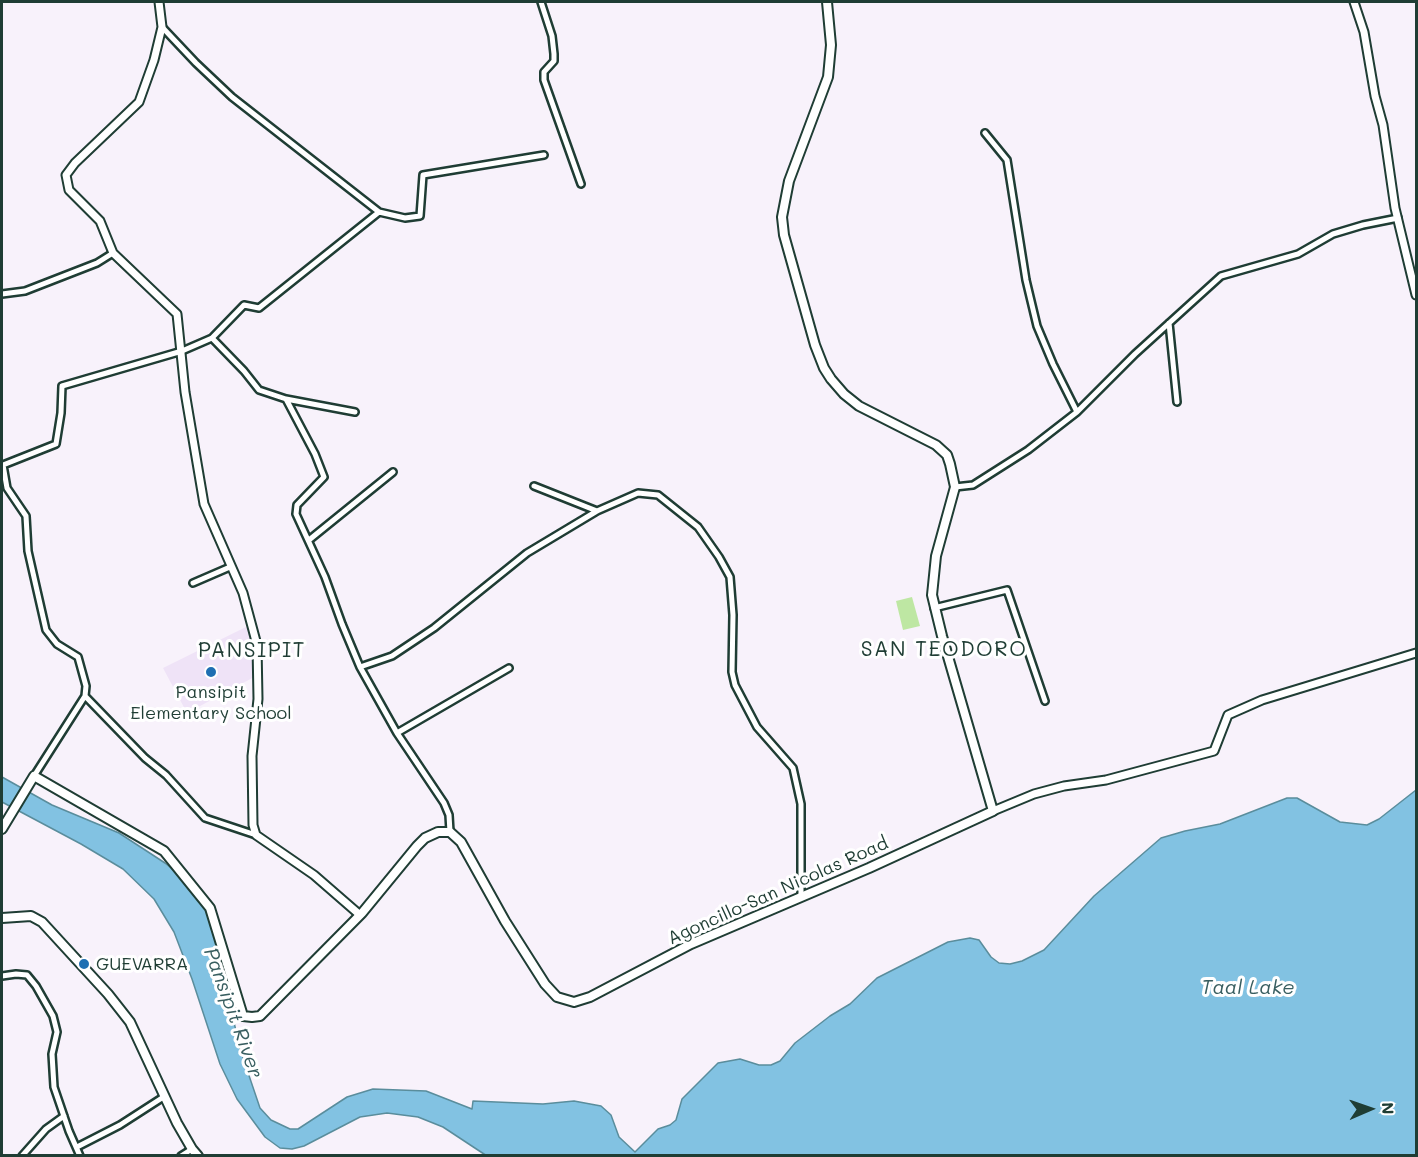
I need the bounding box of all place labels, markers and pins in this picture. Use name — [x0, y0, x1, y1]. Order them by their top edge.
marker: Pansipit Elementary School — [204, 665, 218, 679]
place label: Pansipit Elementary School — [130, 681, 292, 724]
place label: GUEVARRA — [96, 953, 189, 975]
marker: GUEVARRA — [77, 957, 91, 971]

